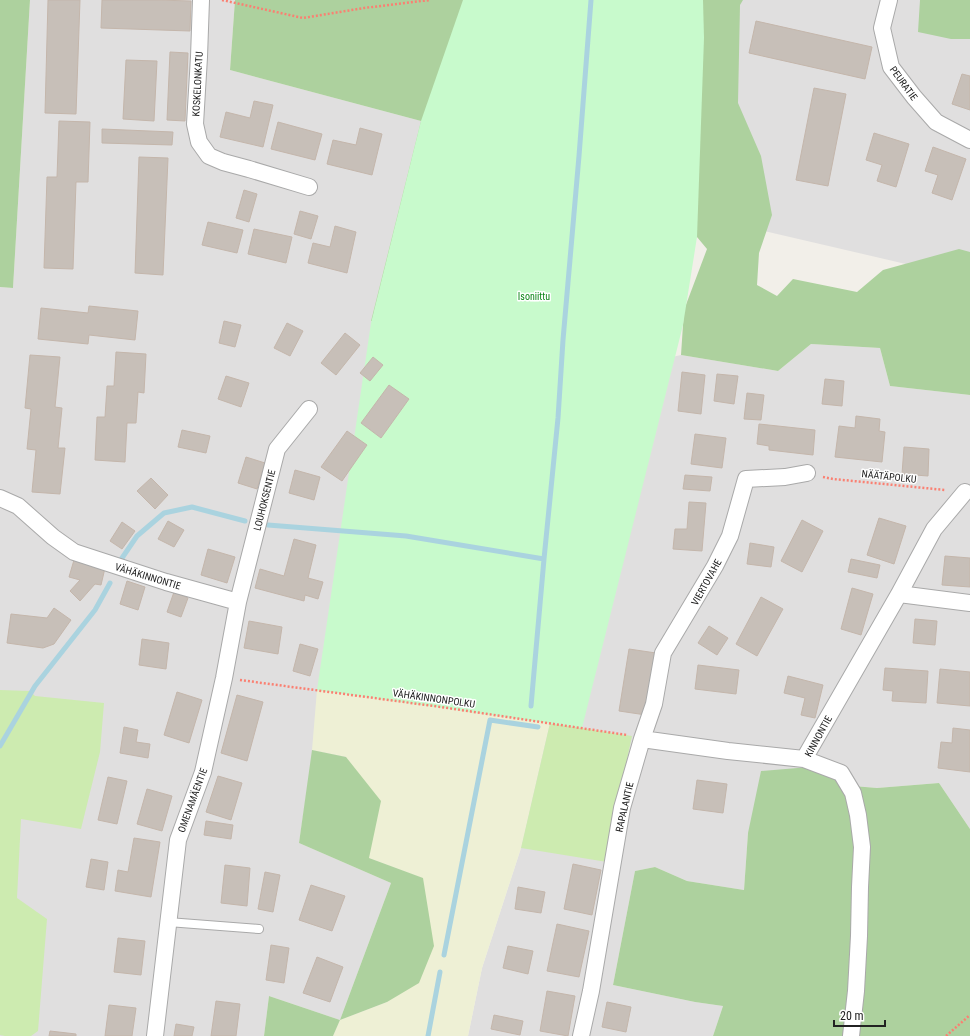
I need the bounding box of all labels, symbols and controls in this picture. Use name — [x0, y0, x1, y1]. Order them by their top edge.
street label: KOSKELONKATU — [190, 51, 205, 117]
street label: PEURATIE — [888, 64, 920, 102]
park label: Isoniittu — [518, 291, 550, 302]
street label: NÄÄTÄPOLKU — [861, 467, 917, 485]
street label: LOUHOKSENTIE — [252, 468, 277, 532]
street label: VIERTOVAHE — [689, 557, 724, 607]
street label: VÄHÄKINNONTIE — [114, 560, 182, 592]
street label: VÄHÄKINNONPOLKU — [392, 686, 476, 710]
street label: KINNONTIE — [803, 714, 834, 759]
street label: OMENAMÄENTIE — [175, 766, 209, 834]
street label: RAPALANTIE — [613, 781, 636, 833]
scale bar — [834, 1002, 885, 1028]
text: 20 m — [840, 1009, 864, 1023]

